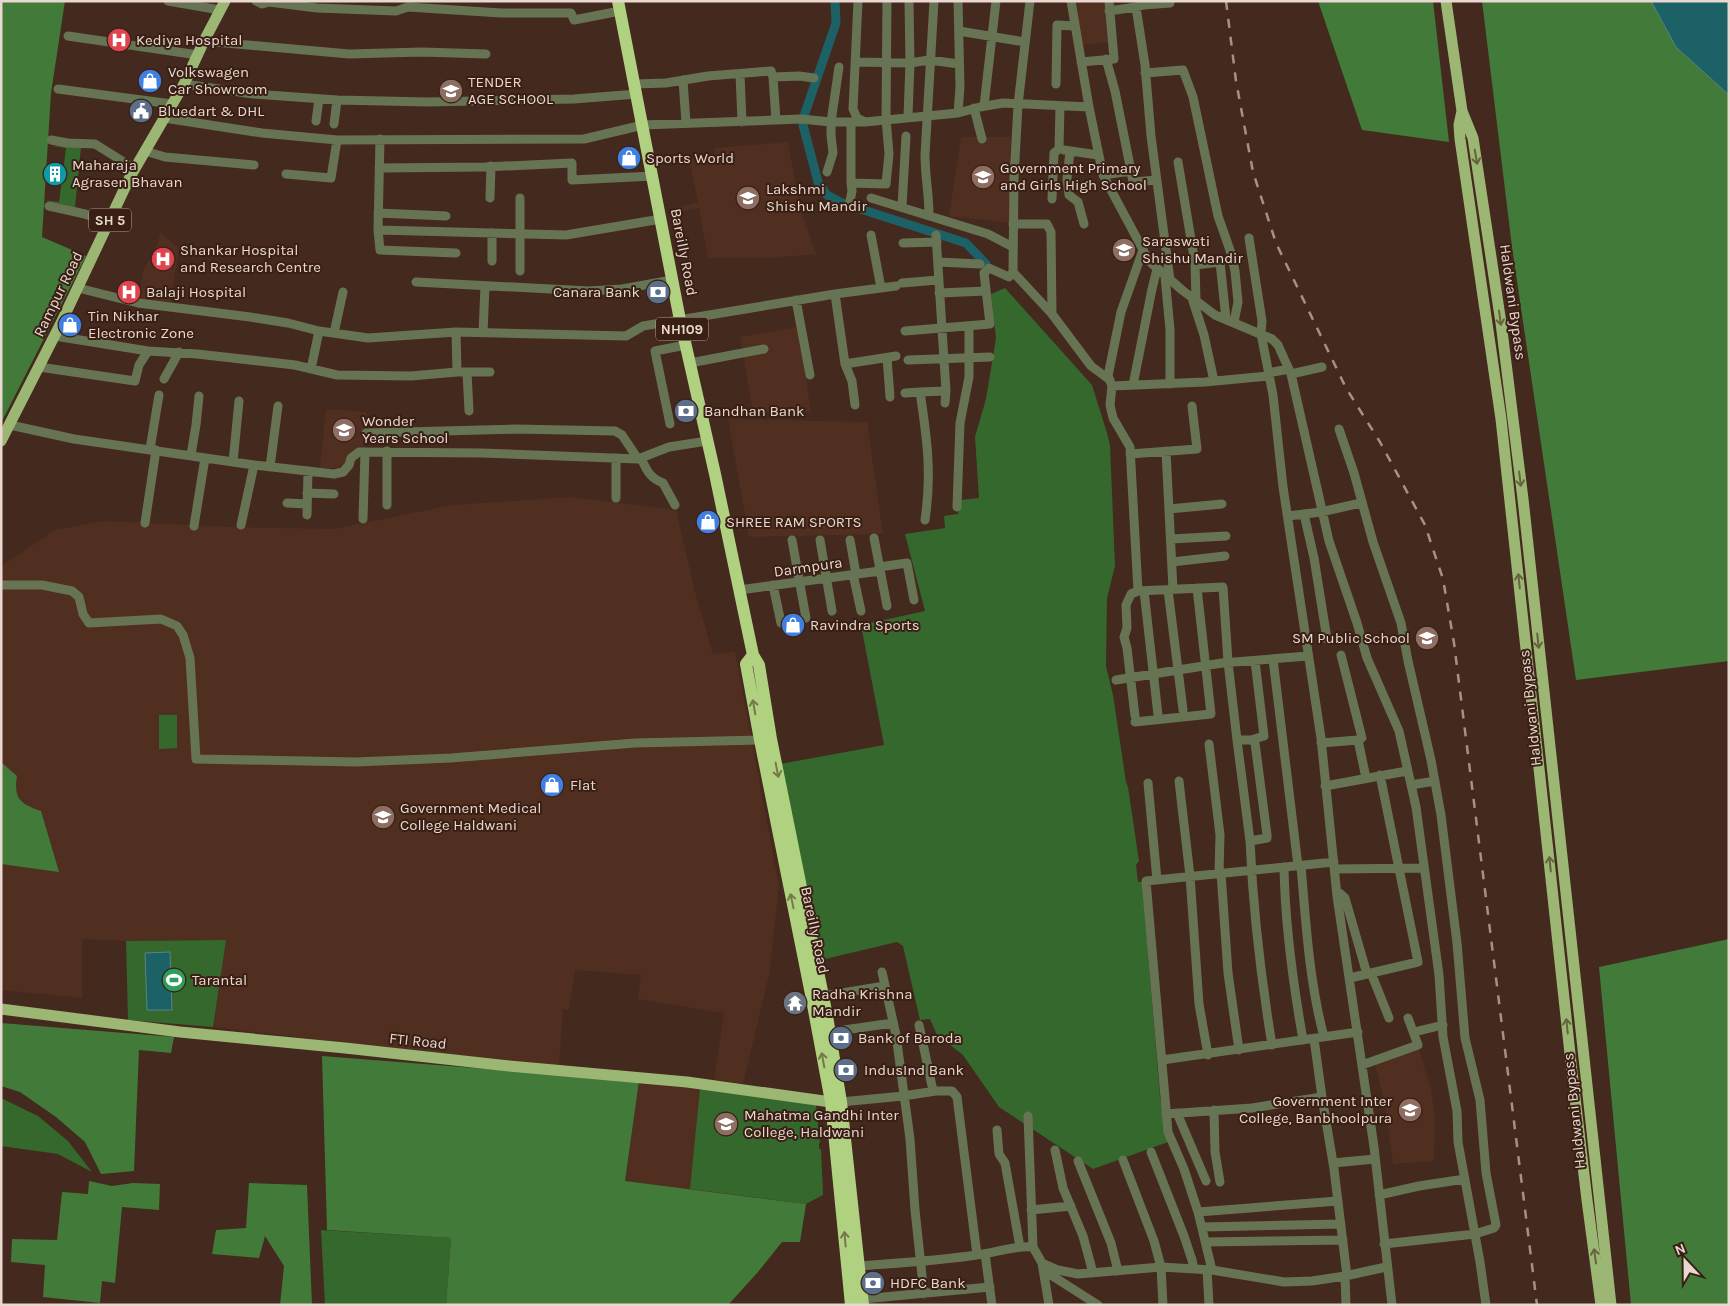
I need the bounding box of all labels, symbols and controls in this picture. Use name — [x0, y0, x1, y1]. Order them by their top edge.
hospital icon: Kediya Hospital — [106, 27, 132, 53]
place label: Kediya Hospital — [136, 31, 242, 49]
place label: Volkswagen Car Showroom — [168, 63, 267, 98]
shop icon: Volkswagen Car Showroom — [137, 68, 163, 94]
place label: TENDER AGE SCHOOL — [468, 73, 553, 108]
school or university icon: TENDER AGE SCHOOL — [438, 78, 464, 104]
public building icon: Bluedart & DHL — [128, 98, 154, 124]
place label: Bluedart & DHL — [158, 102, 264, 120]
shop icon: Sports World — [616, 145, 642, 171]
place label: Sports World — [646, 149, 734, 167]
one-way arrow — [1472, 149, 1482, 165]
place label: Maharaja Agrasen Bhavan — [72, 156, 182, 191]
place label: Government Primary and Girls High School — [1000, 159, 1147, 194]
building icon: Maharaja Agrasen Bhavan — [42, 161, 68, 187]
school or university icon: Government Primary and Girls High School — [970, 164, 996, 190]
place label: Lakshmi Shishu Mandir — [766, 180, 868, 215]
school or university icon: Lakshmi Shishu Mandir — [735, 185, 761, 211]
street label: Bareilly Road — [667, 207, 701, 297]
road number: SH 5 — [89, 208, 131, 232]
place label: Saraswati Shishu Mandir — [1142, 232, 1244, 267]
school or university icon: Saraswati Shishu Mandir — [1111, 237, 1137, 263]
place label: Shankar Hospital and Research Centre — [180, 241, 321, 276]
street label: Haldwani Bypass — [1496, 243, 1530, 361]
hospital icon: Shankar Hospital and Research Centre — [150, 246, 176, 272]
street label: Rampur Road — [30, 248, 86, 340]
hospital icon: Balaji Hospital — [116, 279, 142, 305]
bank icon: Canara Bank — [645, 279, 671, 305]
place label: Balaji Hospital — [146, 283, 246, 301]
place label: Canara Bank — [553, 283, 640, 301]
place label: Tin Nikhar Electronic Zone — [88, 307, 194, 342]
one-way arrow — [1495, 310, 1505, 326]
shop icon: Tin Nikhar Electronic Zone — [57, 312, 83, 338]
road number: NH109 — [656, 318, 708, 340]
bank icon: Bandhan Bank — [673, 398, 699, 424]
place label: Bandhan Bank — [704, 402, 805, 420]
place label: Wonder Years School — [362, 412, 449, 447]
school or university icon: Wonder Years School — [331, 417, 357, 443]
one-way arrow — [1515, 471, 1525, 487]
shop icon: SHREE RAM SPORTS — [695, 509, 721, 535]
place label: SHREE RAM SPORTS — [726, 513, 862, 531]
street label: Darmpura — [773, 553, 843, 581]
one-way arrow — [1515, 573, 1524, 589]
shop icon: Ravindra Sports — [780, 612, 806, 638]
place label: Ravindra Sports — [810, 616, 920, 634]
school or university icon: SM Public School — [1414, 625, 1440, 651]
place label: SM Public School — [1292, 629, 1410, 647]
one-way arrow — [1533, 633, 1543, 649]
street label: Haldwani Bypass — [1515, 649, 1545, 767]
one-way arrow — [748, 699, 758, 715]
one-way arrow — [773, 762, 783, 778]
shop icon: Flat — [539, 772, 565, 798]
place label: Flat — [570, 776, 596, 794]
place label: Government Medical College Haldwani — [400, 799, 542, 834]
school or university icon: Government Medical College Haldwani — [370, 804, 396, 830]
one-way arrow — [1545, 856, 1555, 872]
street label: Bareilly Road — [797, 885, 833, 975]
one-way arrow — [787, 893, 796, 909]
sports icon: Tarantal — [161, 967, 187, 993]
place label: Tarantal — [192, 971, 247, 989]
place label: Radha Krishna Mandir — [812, 985, 912, 1020]
temple icon: Radha Krishna Mandir — [782, 990, 808, 1016]
one-way arrow — [1562, 1018, 1572, 1034]
bank icon: Bank of Baroda — [828, 1025, 854, 1051]
street label: FTI Road — [388, 1029, 448, 1053]
place label: Bank of Baroda — [858, 1029, 962, 1047]
street label: Haldwani Bypass — [1559, 1052, 1589, 1170]
one-way arrow — [818, 1053, 828, 1069]
bank icon: IndusInd Bank — [833, 1057, 859, 1083]
place label: IndusInd Bank — [864, 1061, 964, 1079]
place label: Government Inter College, Banbhoolpura — [1239, 1092, 1393, 1127]
school or university icon: Government Inter College, Banbhoolpura — [1397, 1097, 1423, 1123]
place label: Mahatma Gandhi Inter College, Haldwani — [744, 1106, 899, 1141]
school or university icon: Mahatma Gandhi Inter College, Haldwani — [713, 1111, 739, 1137]
one-way arrow — [840, 1231, 850, 1247]
north arrow — [1660, 1236, 1710, 1286]
text: N — [1672, 1240, 1688, 1259]
one-way arrow — [1589, 1249, 1599, 1265]
bank icon: HDFC Bank — [860, 1270, 886, 1296]
place label: HDFC Bank — [890, 1274, 966, 1292]

